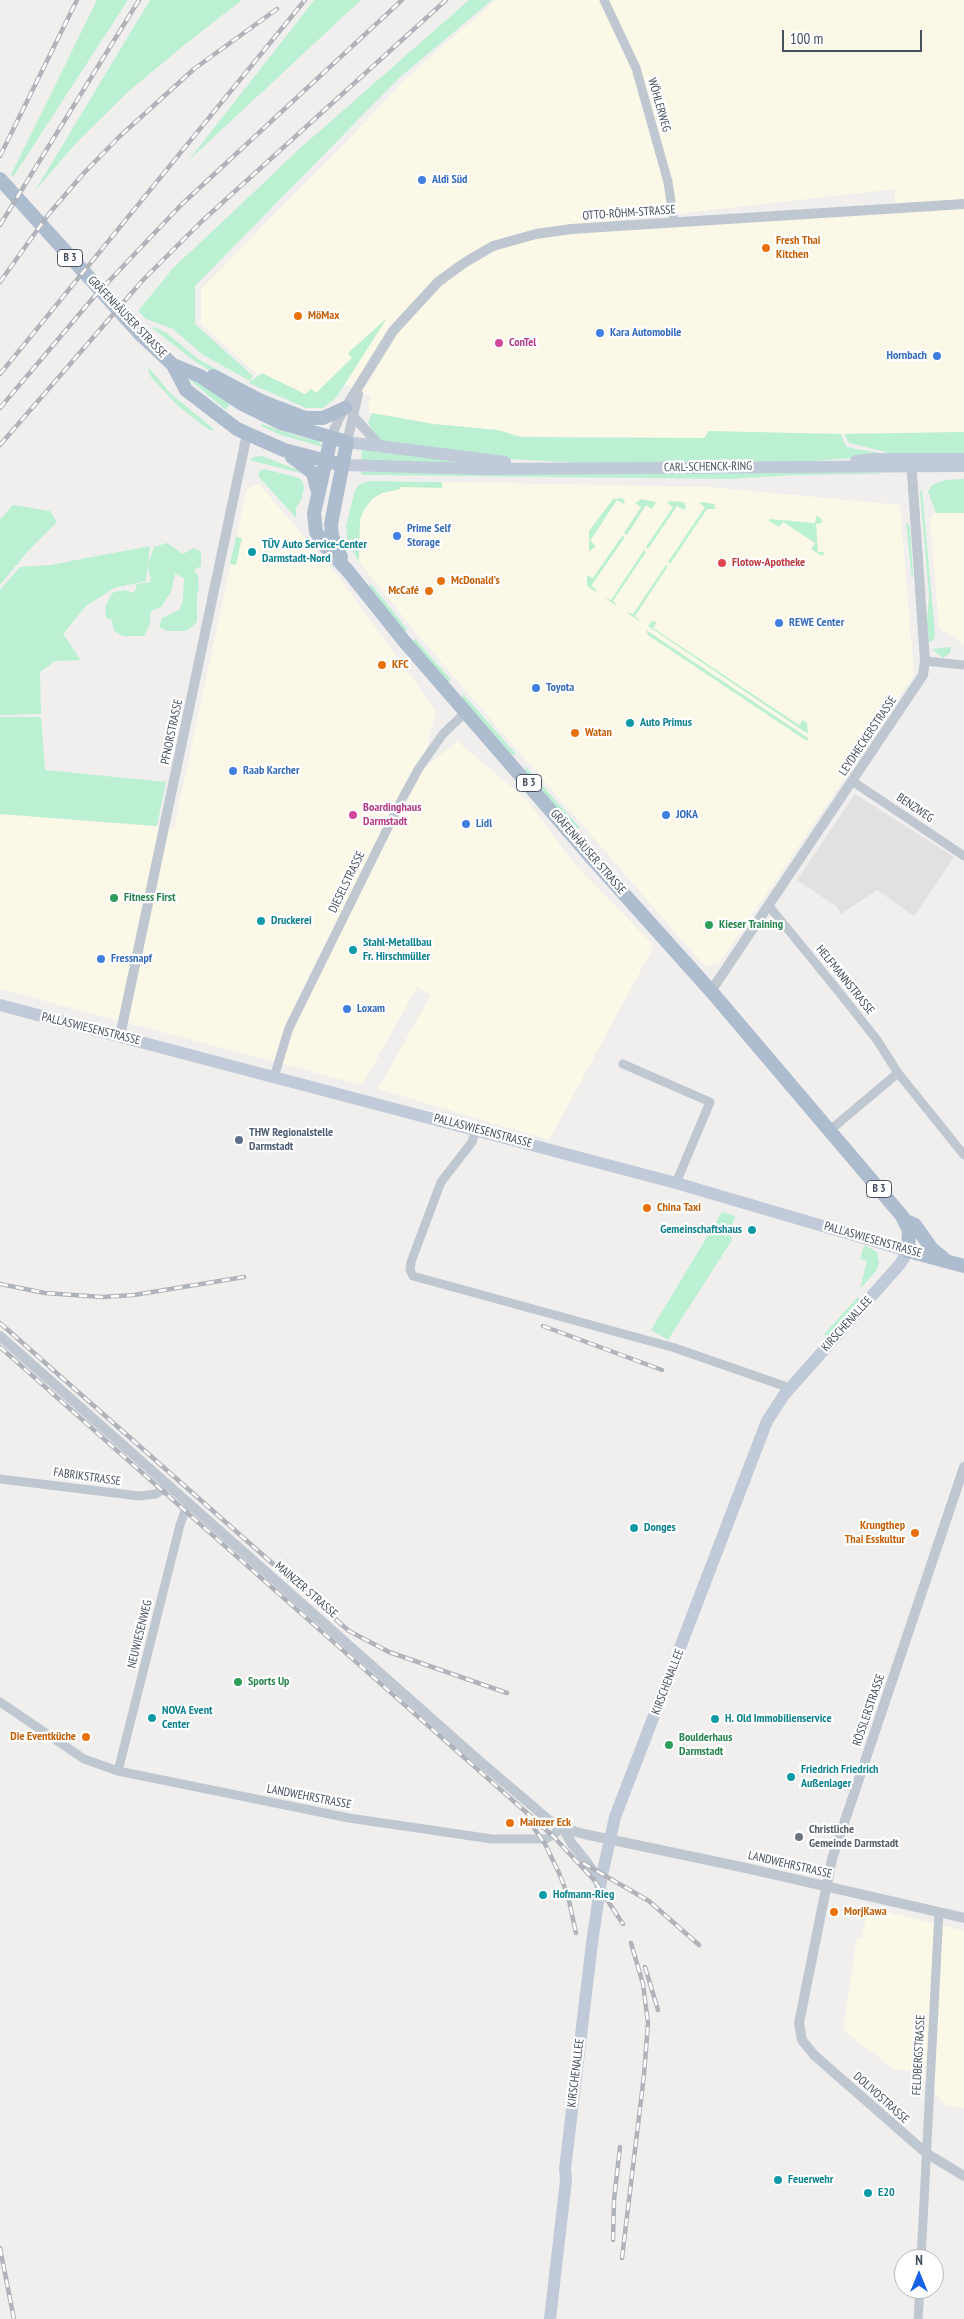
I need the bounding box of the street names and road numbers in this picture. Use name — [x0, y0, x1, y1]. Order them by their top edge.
street label: WÖHLERWEG — [644, 76, 674, 134]
street label: OTTO-RÖHM-STRASSE — [582, 203, 676, 223]
road number: B 3 — [58, 250, 82, 266]
street label: GRÄFENHÄUSER STRASSE — [84, 273, 170, 361]
street label: CARL-SCHENCK-RING — [664, 459, 752, 475]
street label: LEYDHECKERSTRASSE — [836, 693, 900, 779]
street label: PFNORSTRASSE — [158, 698, 186, 766]
road number: B 3 — [516, 774, 542, 791]
street label: BENZWEG — [894, 790, 936, 826]
street label: GRÄFENHÄUSER STRASSE — [547, 807, 629, 897]
street label: DIESELSTRASSE — [326, 849, 368, 915]
street label: HELFMANNSTRASSE — [813, 943, 877, 1017]
street label: PALLASWIESENSTRASSE — [40, 1010, 142, 1048]
street label: PALLASWIESENSTRASSE — [432, 1111, 534, 1151]
road number: B 3 — [866, 1180, 892, 1198]
street label: PALLASWIESENSTRASSE — [822, 1219, 924, 1261]
street label: KIRSCHENALLEE — [819, 1294, 875, 1354]
street label: FABRIKSTRASSE — [52, 1465, 122, 1489]
street label: MAINZER STRASSE — [272, 1559, 340, 1621]
street label: NEUWIESENWEG — [125, 1598, 155, 1670]
street label: KIRSCHENALLEE — [649, 1647, 687, 1717]
street label: RÖSSLERSTRASSE — [850, 1672, 888, 1748]
street label: LANDWEHRSTRASSE — [266, 1782, 352, 1812]
street label: LANDWEHRSTRASSE — [747, 1848, 833, 1882]
street label: FELDBERGSTRASSE — [910, 2014, 928, 2096]
street label: KIRSCHENALLEE — [565, 2038, 587, 2108]
street label: DOLIVOSTRASSE — [850, 2069, 912, 2127]

